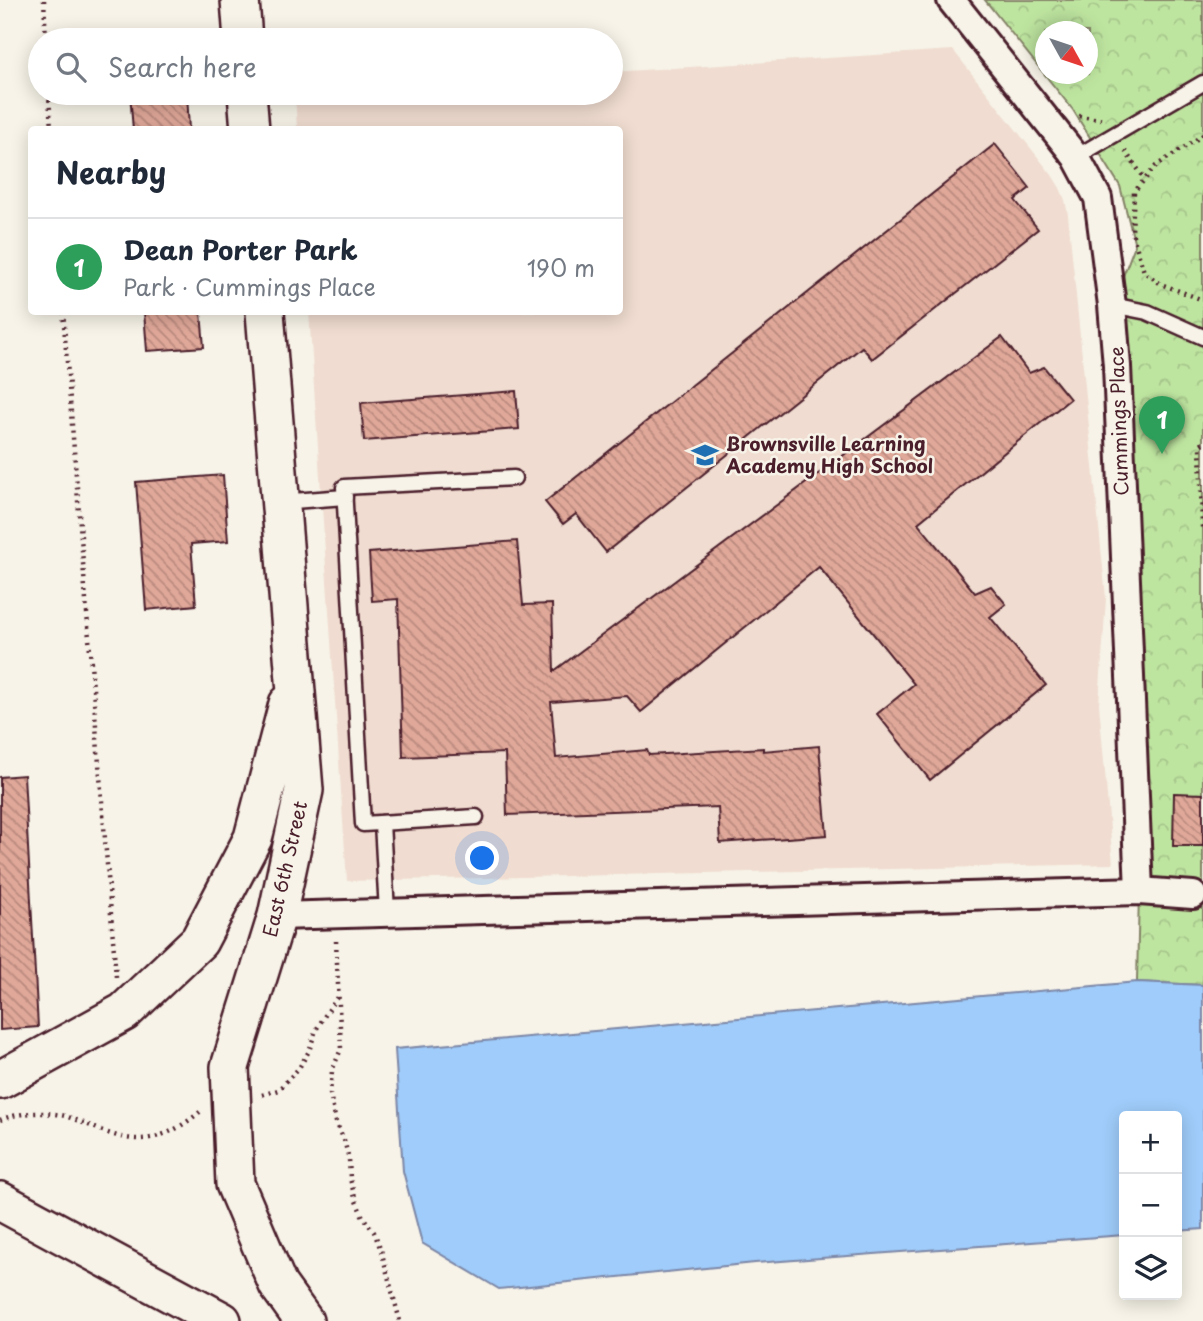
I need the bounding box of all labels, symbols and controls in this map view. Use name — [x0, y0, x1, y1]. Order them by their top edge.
north arrow — [1035, 21, 1098, 84]
search box — [28, 28, 623, 105]
text: Search here — [108, 47, 257, 86]
icon: search — [52, 48, 90, 86]
text: Nearby — [56, 149, 166, 194]
text: Dean Porter Park — [123, 230, 358, 269]
text: 1 — [74, 250, 85, 285]
text: 190 m — [527, 250, 595, 285]
text: Park · Cummings Place — [123, 269, 376, 304]
street label: Cummings Place — [1101, 346, 1135, 496]
pin: 1 — [1139, 396, 1185, 454]
place label: Brownsville Learning Academy High School — [725, 429, 933, 479]
school or university icon: Brownsville Learning Academy High School — [690, 440, 720, 470]
street label: East 6th Street — [255, 798, 313, 939]
your location — [465, 841, 499, 875]
map controls — [1119, 1111, 1182, 1300]
button: + — [1119, 1111, 1182, 1174]
button: − — [1119, 1174, 1182, 1237]
button: layers — [1119, 1237, 1182, 1300]

